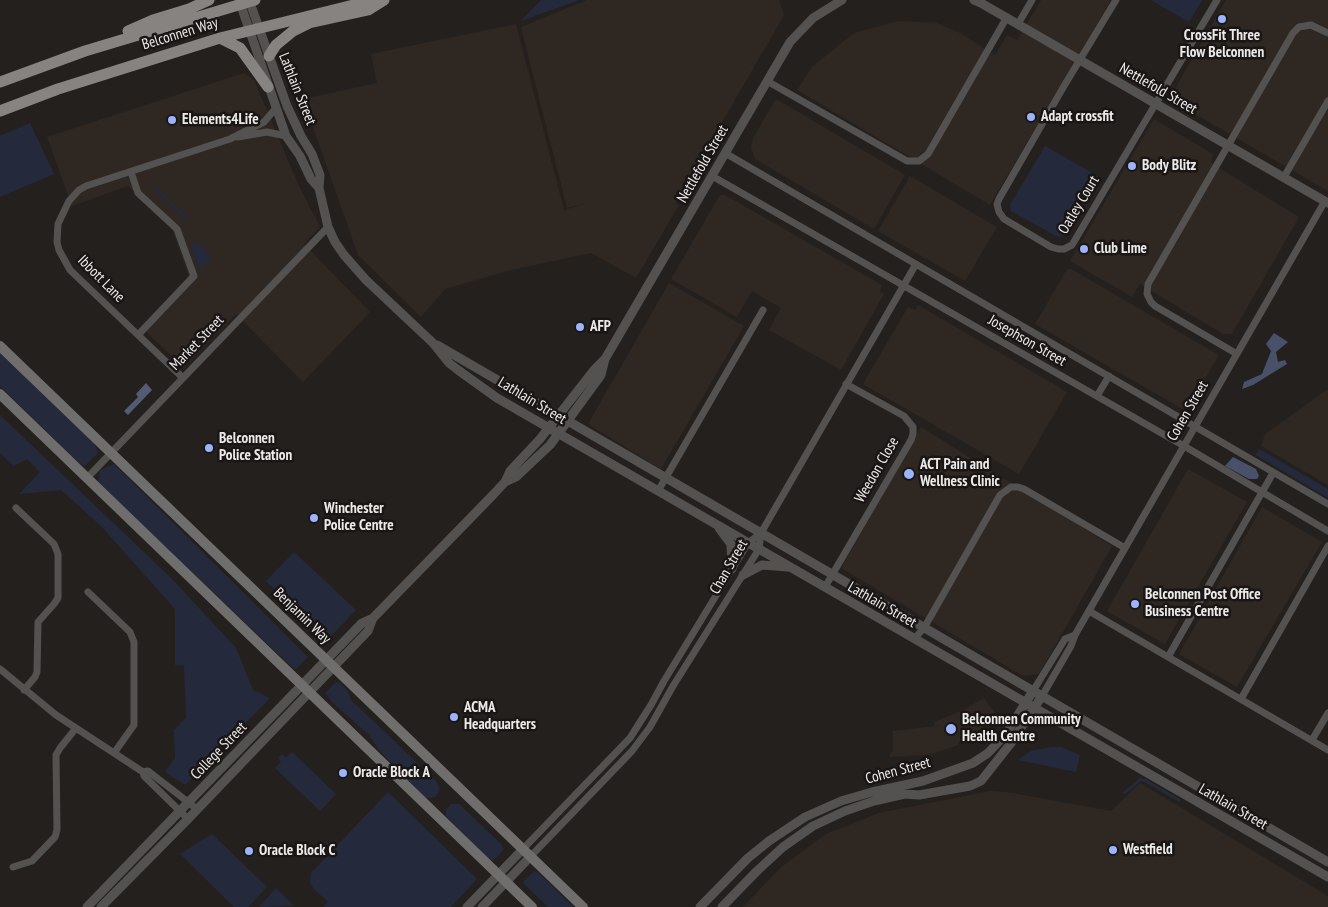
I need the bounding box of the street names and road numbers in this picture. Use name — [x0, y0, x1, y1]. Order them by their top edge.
street label: Belconnen Way — [140, 14, 220, 54]
street label: Lathlain Street — [274, 50, 320, 128]
street label: Nettlefold Street — [1116, 60, 1200, 118]
street label: Nettlefold Street — [674, 122, 732, 206]
street label: Oatley Court — [1055, 173, 1103, 237]
street label: Ibbott Lane — [74, 252, 128, 306]
street label: Josephson Street — [985, 311, 1069, 371]
street label: Market Street — [166, 312, 228, 374]
street label: Lathlain Street — [495, 374, 569, 428]
street label: Cohen Street — [1164, 378, 1212, 444]
street label: Weedon Close — [851, 434, 903, 506]
street label: Chan Street — [706, 536, 752, 598]
street label: Lathlain Street — [844, 578, 920, 632]
street label: Benjamin Way — [269, 584, 335, 648]
street label: College Street — [187, 719, 251, 783]
street label: Cohen Street — [864, 754, 932, 788]
street label: Lathlain Street — [1195, 780, 1271, 834]

